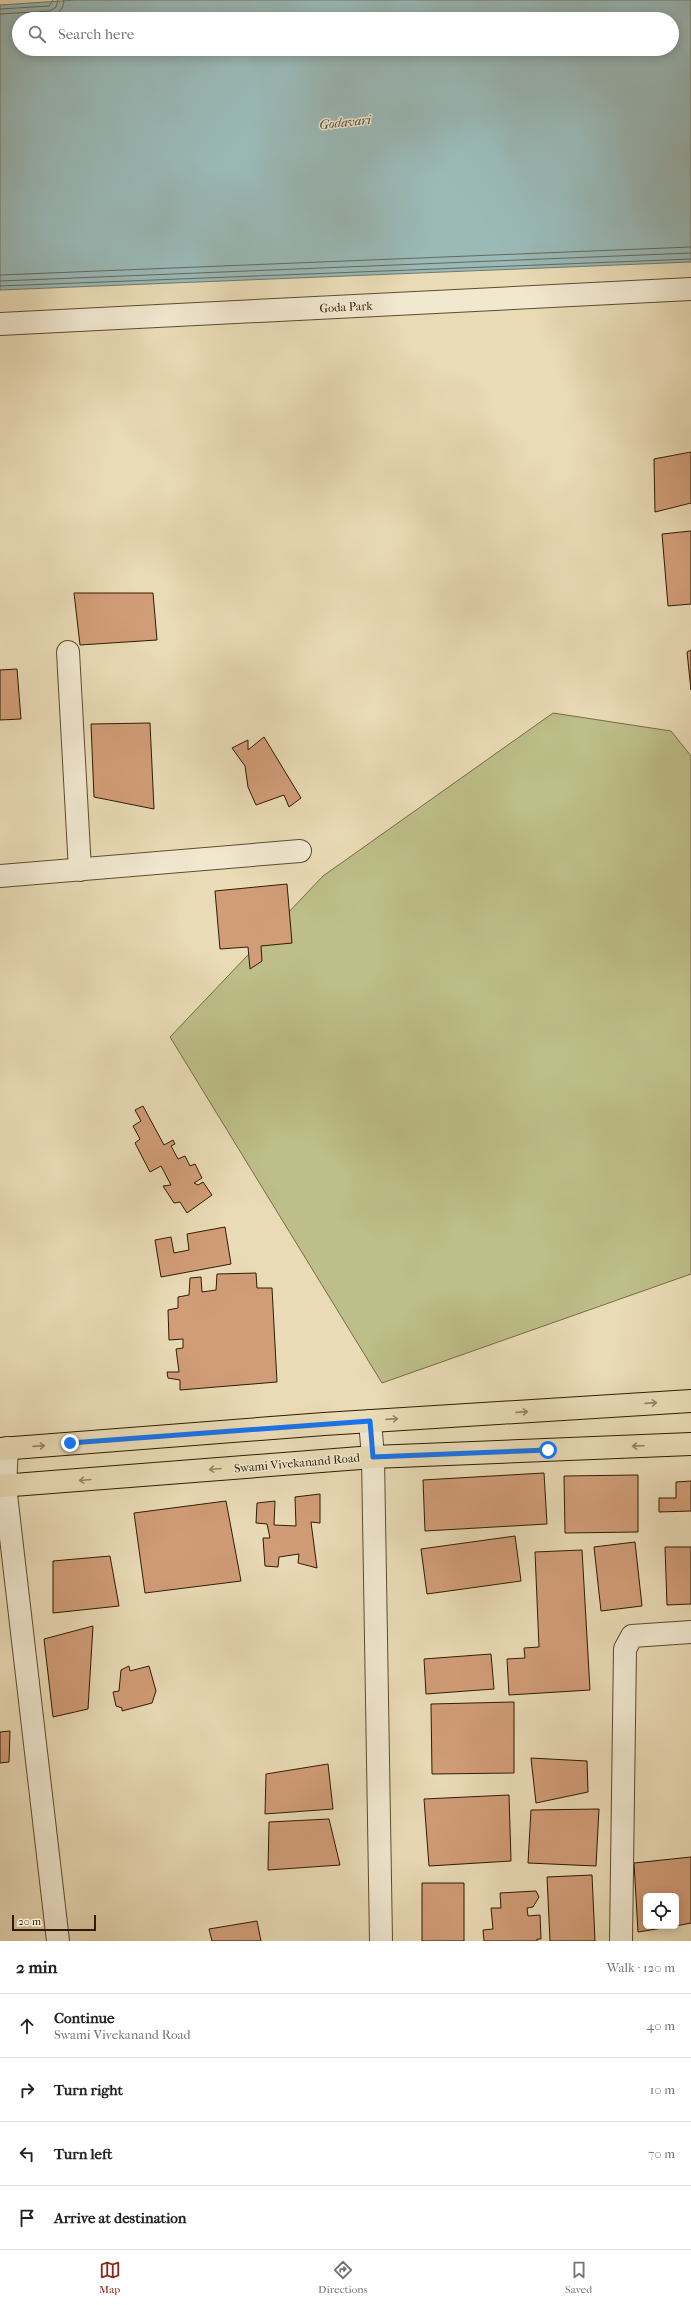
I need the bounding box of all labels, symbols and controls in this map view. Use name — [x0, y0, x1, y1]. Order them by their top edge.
search box — [12, 12, 679, 56]
icon: search — [26, 23, 48, 45]
text: Search here — [58, 25, 134, 43]
water label: Godavari — [318, 112, 373, 132]
street label: Goda Park — [319, 299, 374, 315]
one-way arrow — [644, 1400, 657, 1407]
one-way arrow — [515, 1408, 528, 1415]
one-way arrow — [385, 1416, 398, 1423]
route end — [61, 1434, 79, 1452]
route start — [539, 1441, 557, 1459]
one-way arrow — [32, 1442, 45, 1449]
one-way arrow — [632, 1442, 645, 1450]
street label: Swami Vivekanand Road — [234, 1450, 361, 1475]
one-way arrow — [209, 1466, 222, 1473]
one-way arrow — [79, 1476, 92, 1483]
map controls — [643, 1893, 679, 1929]
button: locate — [643, 1893, 679, 1929]
scale bar — [12, 1913, 96, 1932]
text: 20 m — [18, 1915, 41, 1928]
text: 2 min — [16, 1957, 57, 1977]
text: Walk · 120 m — [607, 1960, 675, 1975]
text: Continue — [54, 2009, 114, 2027]
icon: ahead — [16, 2015, 38, 2037]
text: 40 m — [647, 2018, 675, 2033]
text: Swami Vivekanand Road — [54, 2027, 191, 2042]
icon: right — [16, 2079, 38, 2101]
text: Turn right — [54, 2081, 123, 2099]
text: 10 m — [650, 2082, 675, 2097]
icon: left — [16, 2143, 38, 2165]
text: Turn left — [54, 2145, 112, 2163]
text: 70 m — [648, 2146, 675, 2161]
icon: arrive — [16, 2207, 38, 2229]
text: Arrive at destination — [54, 2209, 186, 2227]
tab: Map — [99, 2259, 121, 2296]
tab: Directions — [318, 2259, 368, 2296]
tab: Saved — [565, 2259, 592, 2296]

